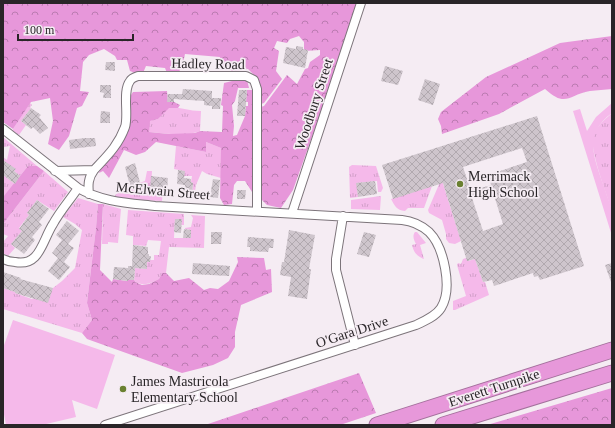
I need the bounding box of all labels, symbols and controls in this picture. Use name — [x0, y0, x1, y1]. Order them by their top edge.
scale bar — [18, 16, 133, 42]
text: 100 m — [24, 23, 55, 37]
street label: Hadley Road — [171, 56, 245, 72]
street label: Woodbury Street — [292, 56, 336, 151]
place label: Merrimack High School — [468, 169, 539, 200]
street label: McElwain Street — [115, 179, 211, 203]
marker: Merrimack High School — [455, 179, 465, 189]
street label: O'Gara Drive — [314, 313, 390, 351]
street label: Everett Turnpike — [447, 366, 541, 410]
place label: James Mastricola Elementary School — [131, 374, 238, 405]
marker: James Mastricola Elementary School — [118, 384, 128, 394]

